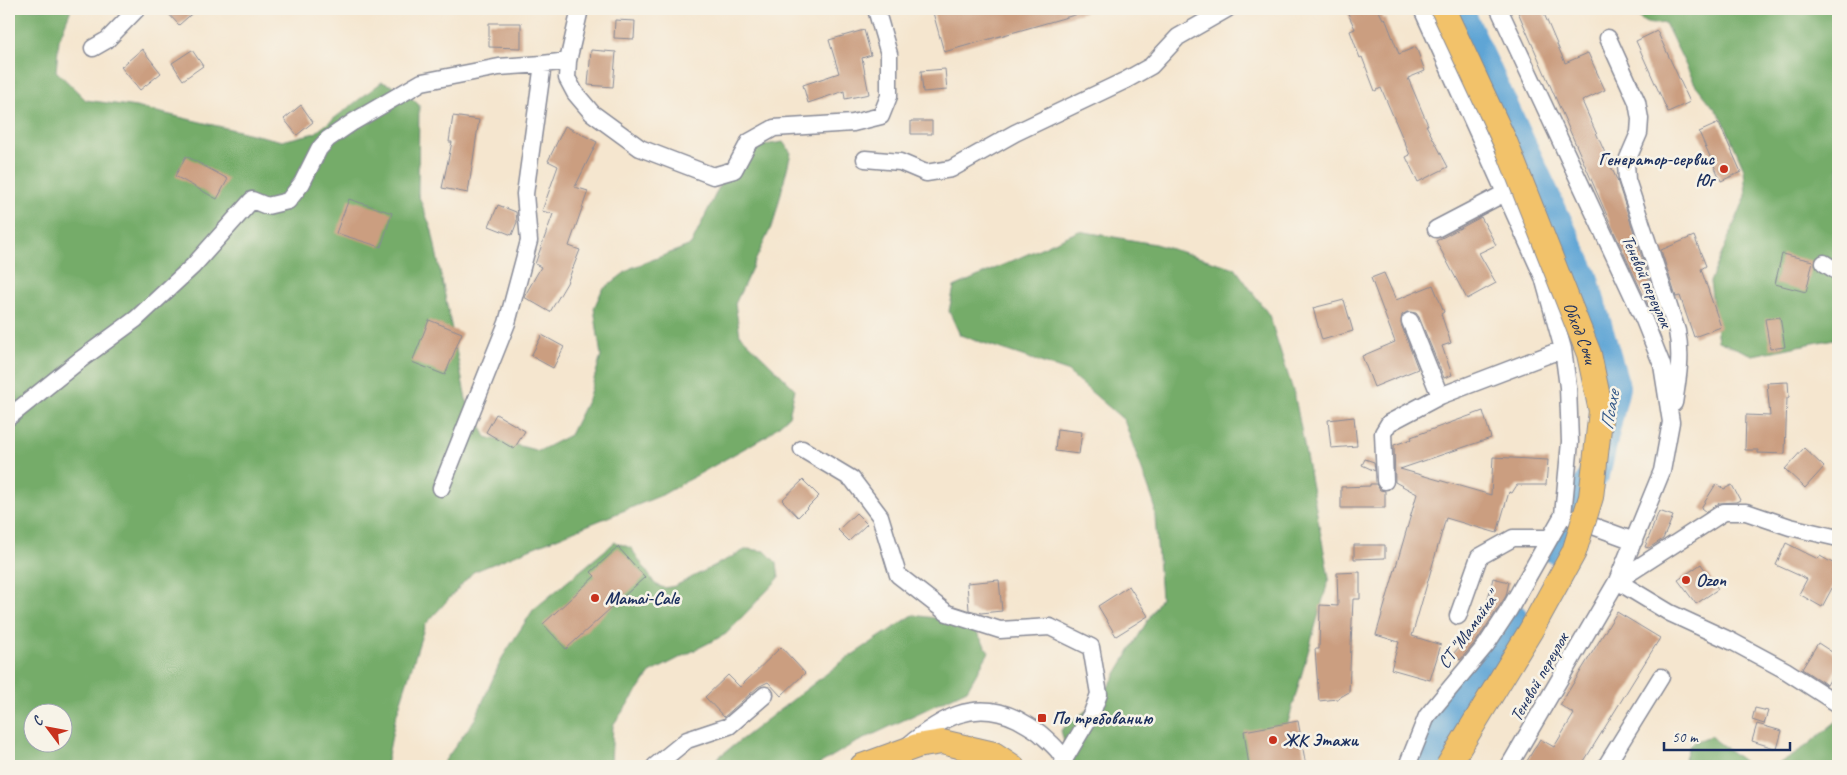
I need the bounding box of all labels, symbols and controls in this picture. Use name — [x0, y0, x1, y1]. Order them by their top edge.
place label: Генератор-сервис Юг — [1598, 148, 1716, 191]
marker: Генератор-сервис Юг — [1718, 163, 1730, 175]
street label: Теневой переулок — [1617, 231, 1678, 333]
street label: Обход Сочи — [1559, 299, 1602, 367]
water label: Псахе — [1595, 386, 1626, 432]
place label: Ozon — [1696, 569, 1727, 591]
marker: Ozon — [1680, 574, 1692, 586]
street label: СТ "Мамайка" — [1433, 584, 1505, 673]
place label: Mamai-Cale — [605, 587, 681, 609]
marker: Mamai-Cale — [589, 592, 601, 604]
street label: Теневой переулок — [1505, 627, 1574, 725]
north arrow — [22, 702, 72, 752]
place label: По требованию — [1052, 707, 1154, 729]
text: С — [28, 712, 48, 729]
marker: По требованию — [1036, 712, 1048, 724]
scale bar — [1664, 720, 1791, 752]
text: 50 m — [1672, 728, 1699, 747]
place label: ЖК Этажи — [1283, 729, 1359, 751]
marker: ЖК Этажи — [1267, 734, 1279, 746]

